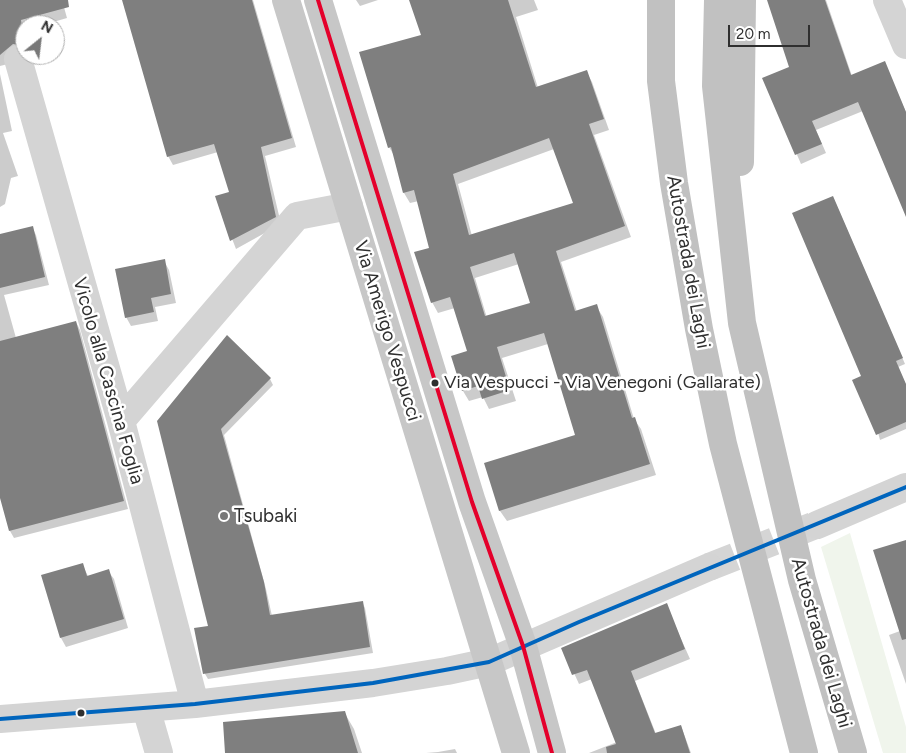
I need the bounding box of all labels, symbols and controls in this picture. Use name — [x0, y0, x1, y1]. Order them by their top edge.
north arrow — [15, 15, 65, 65]
scale bar — [731, 15, 814, 47]
text: N — [38, 17, 56, 37]
text: 20 m — [736, 25, 770, 43]
street label: Autostrada dei Laghi — [662, 174, 714, 350]
street label: Via Amerigo Vespucci — [349, 238, 425, 424]
street label: Vicolo alla Cascina Foglia — [68, 275, 148, 487]
place label: Via Vespucci - Via Venegoni (Gallarate) — [444, 372, 761, 394]
marker: Via Vespucci - Via Venegoni (Gallarate) — [430, 378, 440, 388]
place label: Tsubaki — [234, 505, 298, 527]
marker: Tsubaki — [218, 510, 230, 522]
street label: Autostrada dei Laghi — [786, 555, 856, 731]
unlabelled marker — [76, 708, 86, 718]

